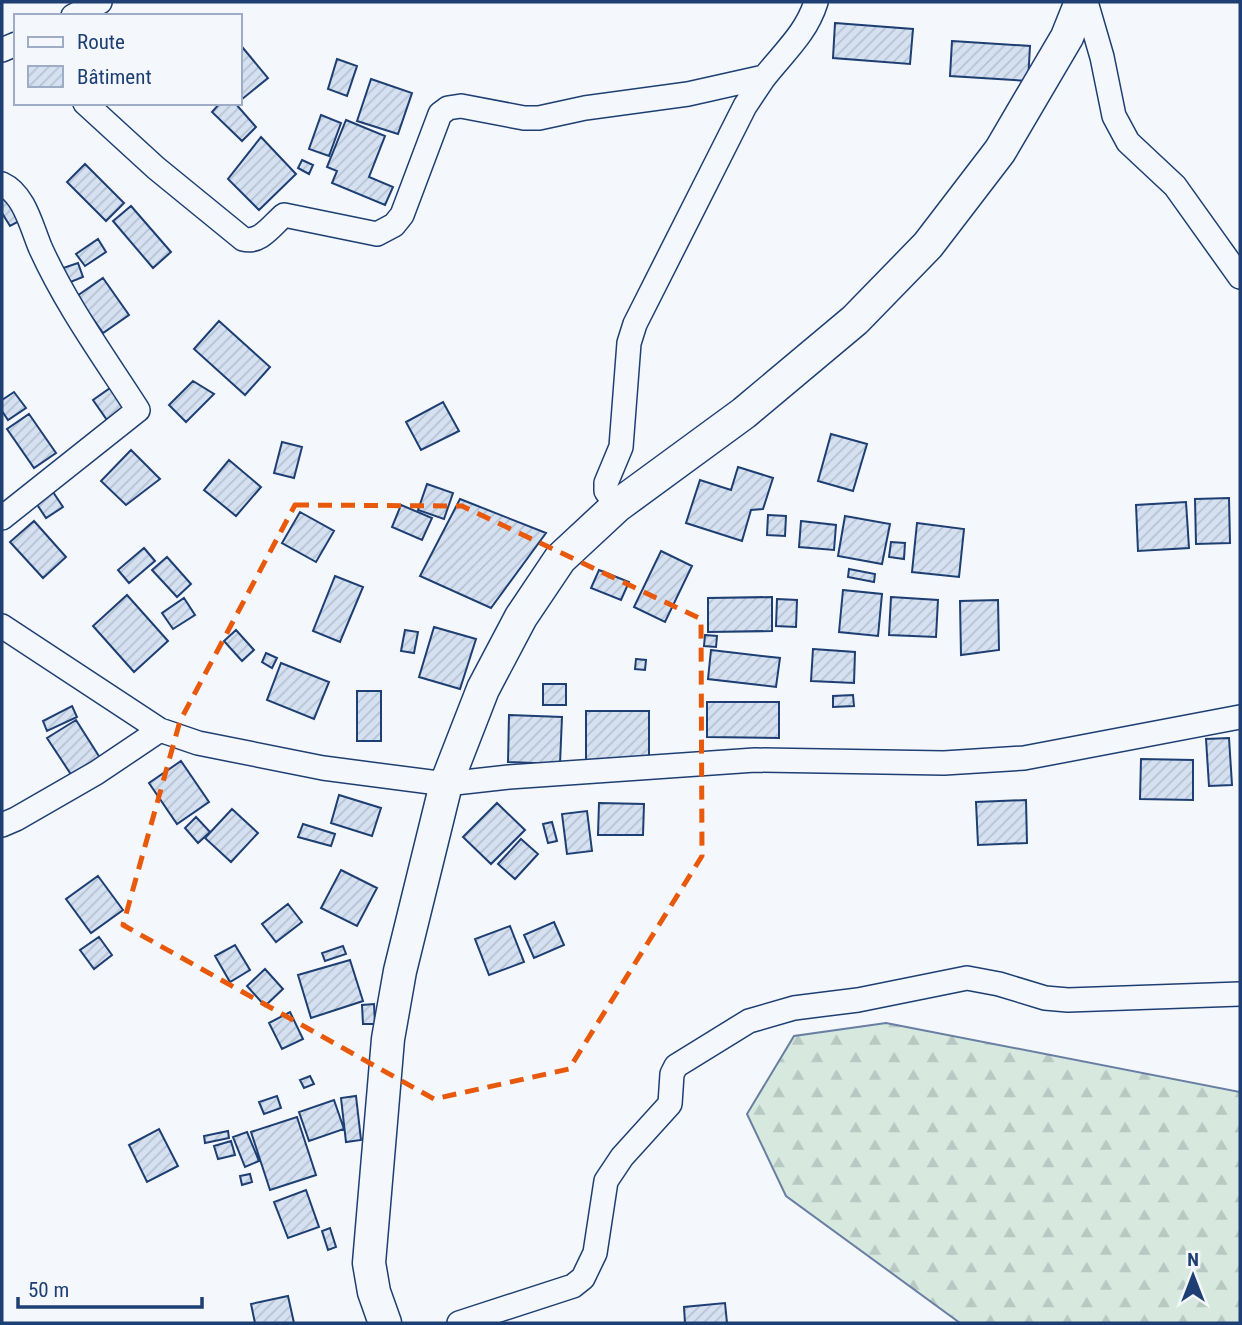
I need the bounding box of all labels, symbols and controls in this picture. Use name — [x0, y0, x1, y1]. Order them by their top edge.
legend — [14, 14, 242, 105]
text: Route — [77, 30, 125, 54]
text: Bâtiment — [77, 65, 152, 89]
north arrow — [1158, 1241, 1228, 1311]
text: N — [1187, 1248, 1199, 1271]
scale bar — [18, 1266, 201, 1310]
text: 50 m — [28, 1278, 69, 1302]

